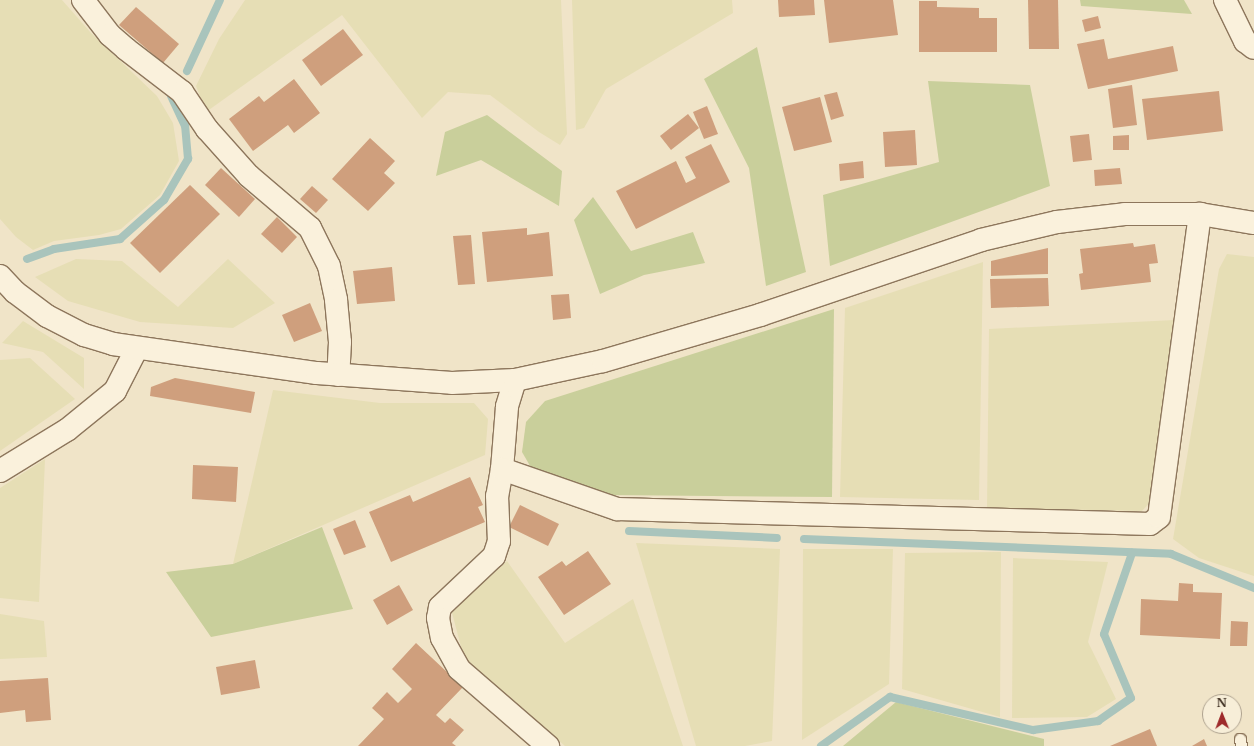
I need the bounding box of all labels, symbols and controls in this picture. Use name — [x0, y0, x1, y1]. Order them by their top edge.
north arrow — [1202, 694, 1242, 734]
text: N — [1217, 696, 1227, 710]

